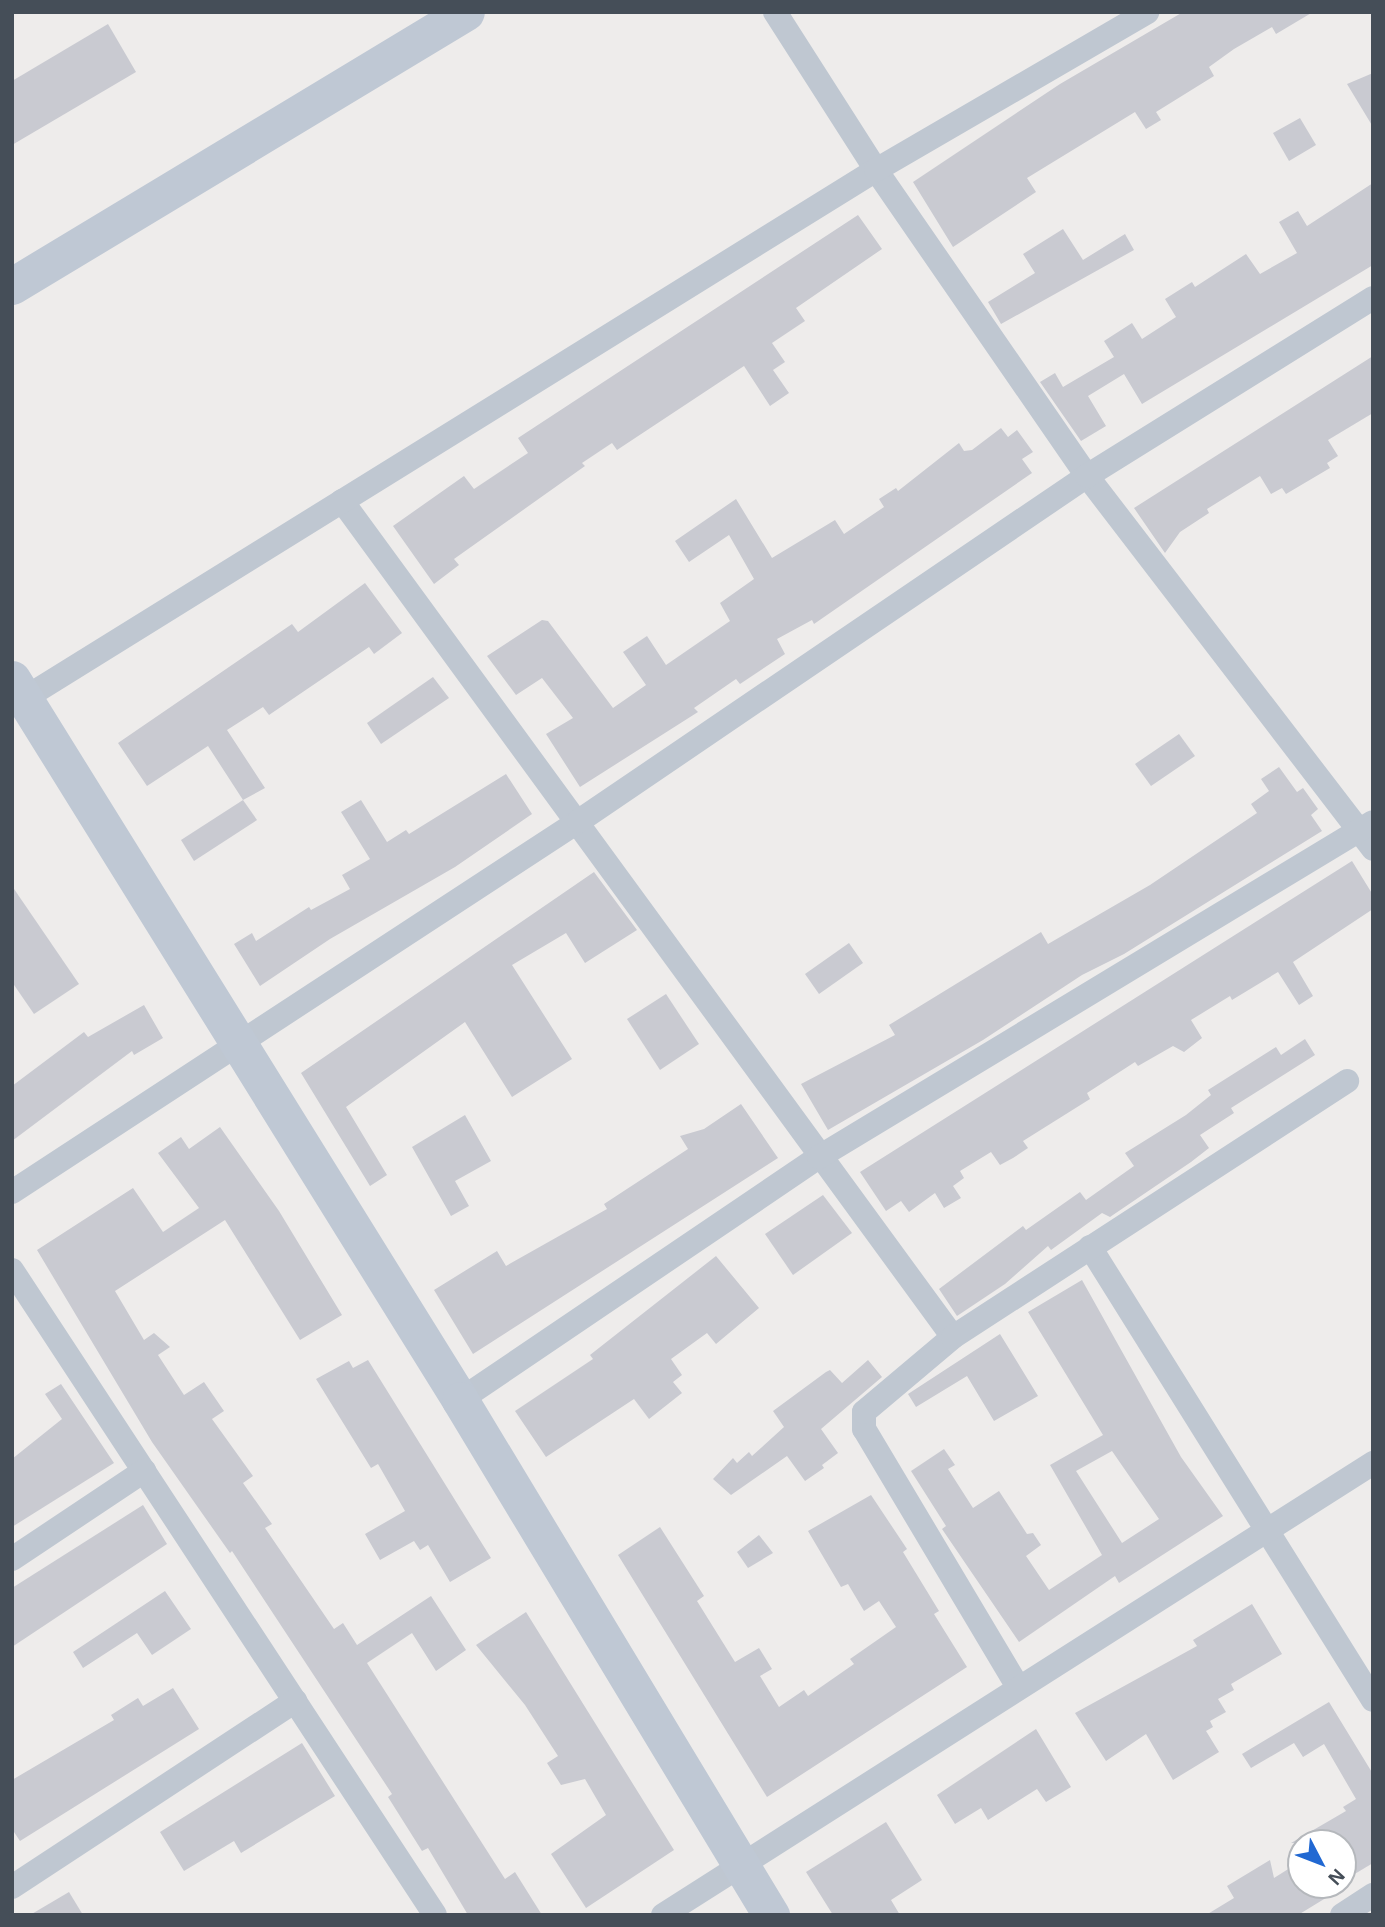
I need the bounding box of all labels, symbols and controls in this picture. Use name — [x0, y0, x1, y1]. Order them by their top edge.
north arrow — [1287, 1829, 1357, 1899]
text: N — [1324, 1865, 1349, 1889]

